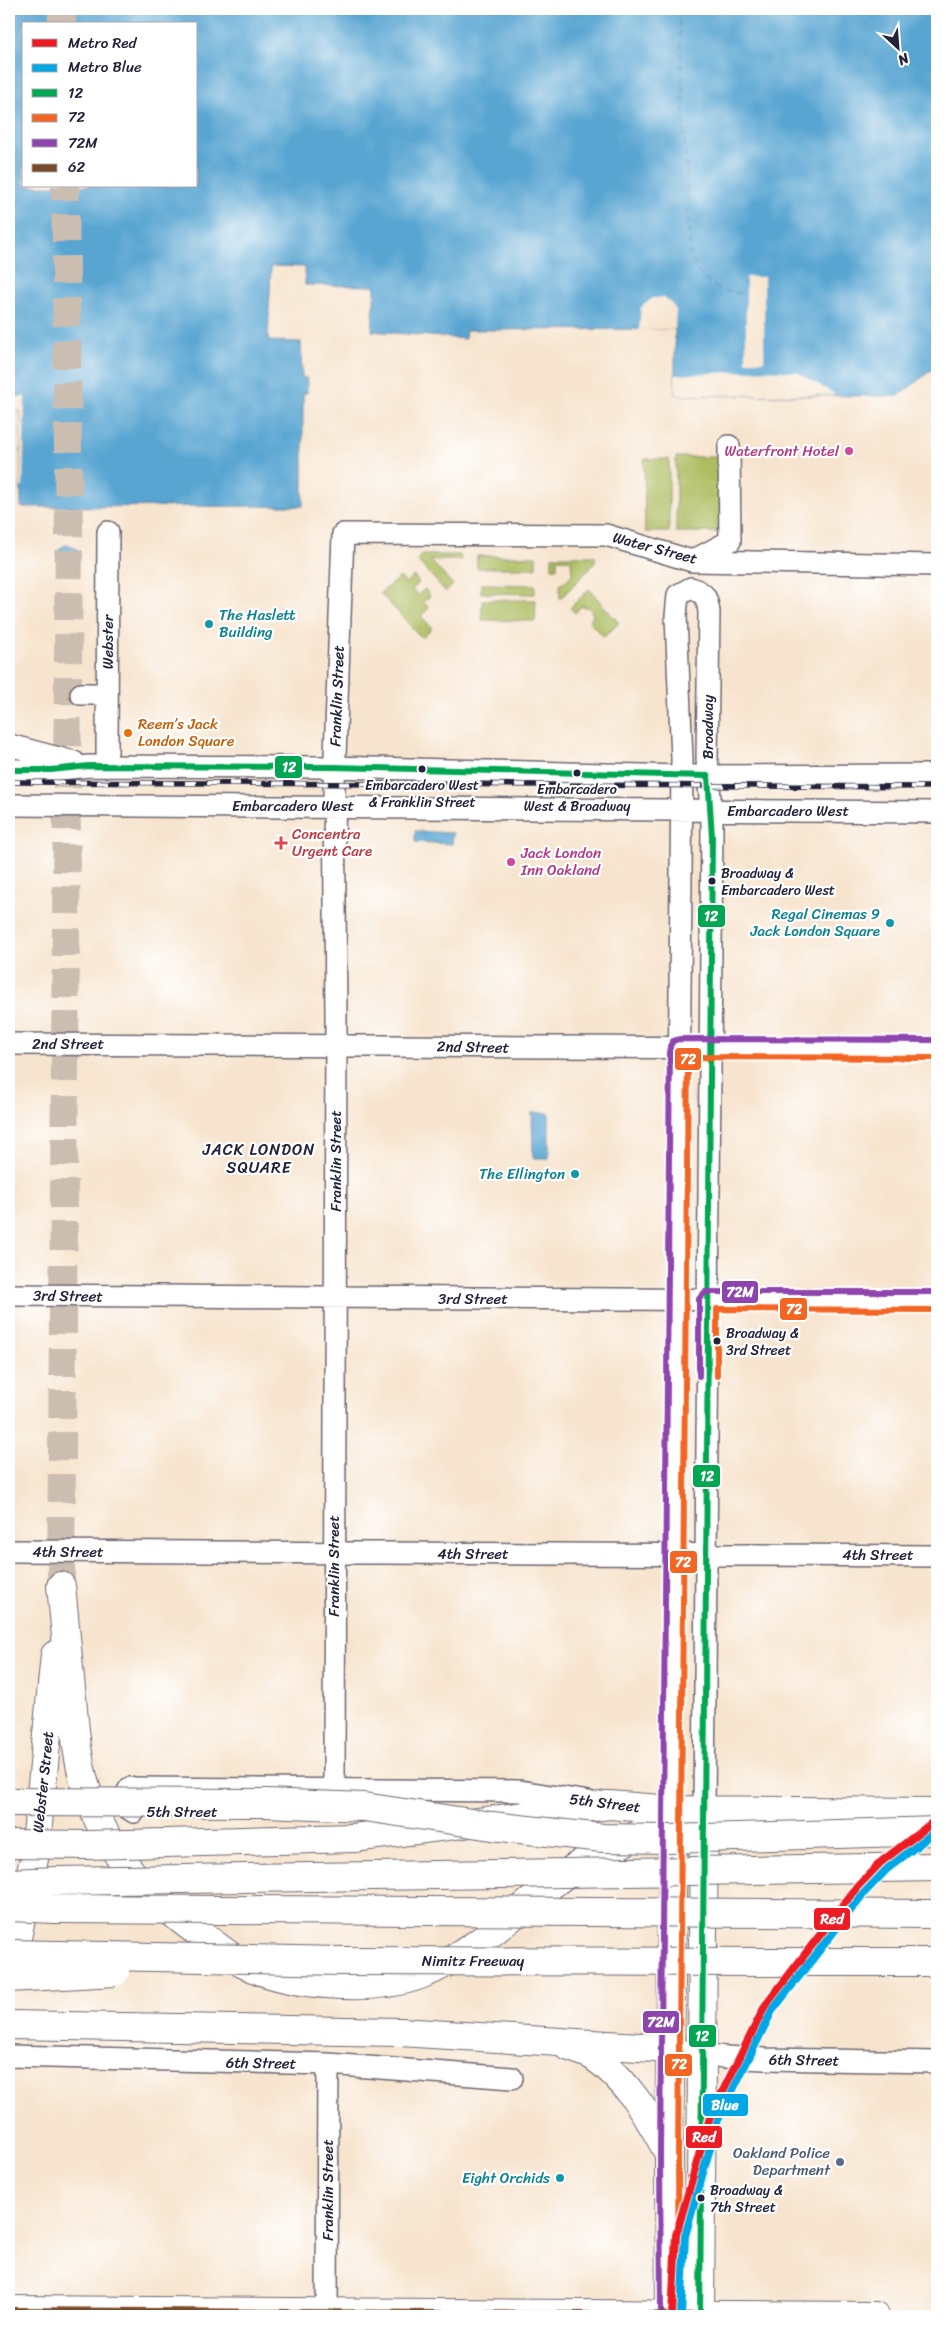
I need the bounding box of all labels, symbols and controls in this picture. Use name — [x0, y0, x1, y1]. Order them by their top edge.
legend — [22, 22, 198, 188]
north arrow — [874, 22, 924, 72]
text: Metro Red — [68, 30, 138, 56]
text: N — [893, 45, 914, 73]
text: Metro Blue — [68, 54, 142, 80]
text: 12 — [68, 80, 83, 106]
text: 72 — [68, 104, 86, 130]
text: 72M — [68, 130, 98, 156]
text: 62 — [68, 154, 86, 180]
place label: Waterfront Hotel — [725, 438, 840, 464]
marker: Waterfront Hotel — [843, 445, 855, 457]
street label: Water Street — [610, 524, 701, 572]
place label: The Haslett Building — [219, 602, 296, 645]
street label: Webster — [95, 614, 121, 669]
marker: The Haslett Building — [203, 618, 215, 630]
street label: Franklin Street — [322, 644, 352, 747]
street label: Broadway — [695, 695, 721, 759]
place label: Reem’s Jack London Square — [138, 711, 235, 754]
marker: Reem’s Jack London Square — [122, 727, 134, 739]
line badge: 12 — [274, 755, 303, 779]
text: 12 — [282, 755, 297, 780]
marker: Embarcadero West & Franklin Street — [417, 764, 427, 774]
marker: Embarcadero West & Broadway — [572, 768, 582, 778]
place label: Embarcadero West & Franklin Street — [365, 773, 479, 815]
place label: Embarcadero West & Broadway — [524, 777, 631, 819]
street label: Embarcadero West — [232, 793, 354, 819]
street label: Embarcadero West — [727, 798, 849, 824]
place label: Concentra Urgent Care — [292, 821, 372, 864]
marker: Concentra Urgent Care — [274, 836, 288, 850]
place label: Jack London Inn Oakland — [520, 840, 601, 883]
marker: Jack London Inn Oakland — [505, 856, 517, 868]
place label: Broadway & Embarcadero West — [721, 861, 835, 903]
marker: Broadway & Embarcadero West — [707, 876, 717, 886]
place label: Regal Cinemas 9 Jack London Square — [749, 901, 880, 944]
line badge: 12 — [697, 904, 726, 928]
text: 12 — [704, 904, 719, 929]
marker: Regal Cinemas 9 Jack London Square — [884, 917, 896, 929]
street label: 2nd Street — [32, 1031, 105, 1057]
street label: 2nd Street — [437, 1033, 510, 1061]
line badge: 72 — [674, 1047, 702, 1071]
text: 72 — [680, 1047, 697, 1072]
street label: Franklin Street — [323, 1110, 349, 1212]
district label: JACK LONDON SQUARE — [202, 1135, 315, 1182]
place label: The Ellington — [479, 1161, 565, 1187]
marker: The Ellington — [569, 1168, 581, 1180]
line badge: 72M — [721, 1280, 759, 1304]
text: 72M — [726, 1280, 754, 1305]
street label: 3rd Street — [33, 1282, 104, 1310]
street label: 3rd Street — [438, 1286, 508, 1312]
line badge: 72 — [779, 1297, 808, 1321]
text: 72 — [786, 1297, 803, 1322]
place label: Broadway & 3rd Street — [726, 1321, 799, 1363]
marker: Broadway & 3rd Street — [712, 1336, 722, 1346]
line badge: 12 — [692, 1464, 721, 1488]
text: 12 — [700, 1464, 715, 1489]
street label: Franklin Street — [321, 1515, 347, 1617]
street label: 4th Street — [32, 1539, 104, 1565]
street label: 4th Street — [437, 1541, 509, 1567]
street label: 4th Street — [842, 1542, 914, 1568]
line badge: 72 — [669, 1550, 698, 1574]
text: 72 — [675, 1550, 692, 1575]
street label: Webster Street — [25, 1730, 61, 1834]
street label: 5th Street — [568, 1786, 642, 1820]
street label: 5th Street — [146, 1799, 218, 1825]
line badge: Red — [813, 1907, 851, 1931]
text: Red — [819, 1907, 845, 1932]
street label: Nimitz Freeway — [422, 1948, 525, 1974]
line badge: 72M — [642, 2010, 680, 2034]
text: 72M — [647, 2010, 675, 2035]
line badge: 12 — [688, 2024, 717, 2048]
text: 12 — [695, 2024, 710, 2049]
street label: 6th Street — [769, 2046, 840, 2074]
street label: 6th Street — [226, 2049, 297, 2077]
text: 72 — [671, 2052, 688, 2077]
line badge: 72 — [664, 2053, 693, 2077]
line badge: Blue — [702, 2093, 749, 2117]
text: Blue — [711, 2093, 740, 2118]
line badge: Red — [685, 2125, 723, 2149]
text: Red — [691, 2125, 717, 2150]
street label: Franklin Street — [315, 2139, 341, 2241]
place label: Oakland Police Department — [733, 2140, 831, 2183]
marker: Oakland Police Department — [834, 2156, 846, 2168]
place label: Eight Orchids — [462, 2165, 550, 2191]
marker: Eight Orchids — [554, 2172, 566, 2184]
place label: Broadway & 7th Street — [710, 2178, 783, 2220]
marker: Broadway & 7th Street — [696, 2193, 706, 2203]

